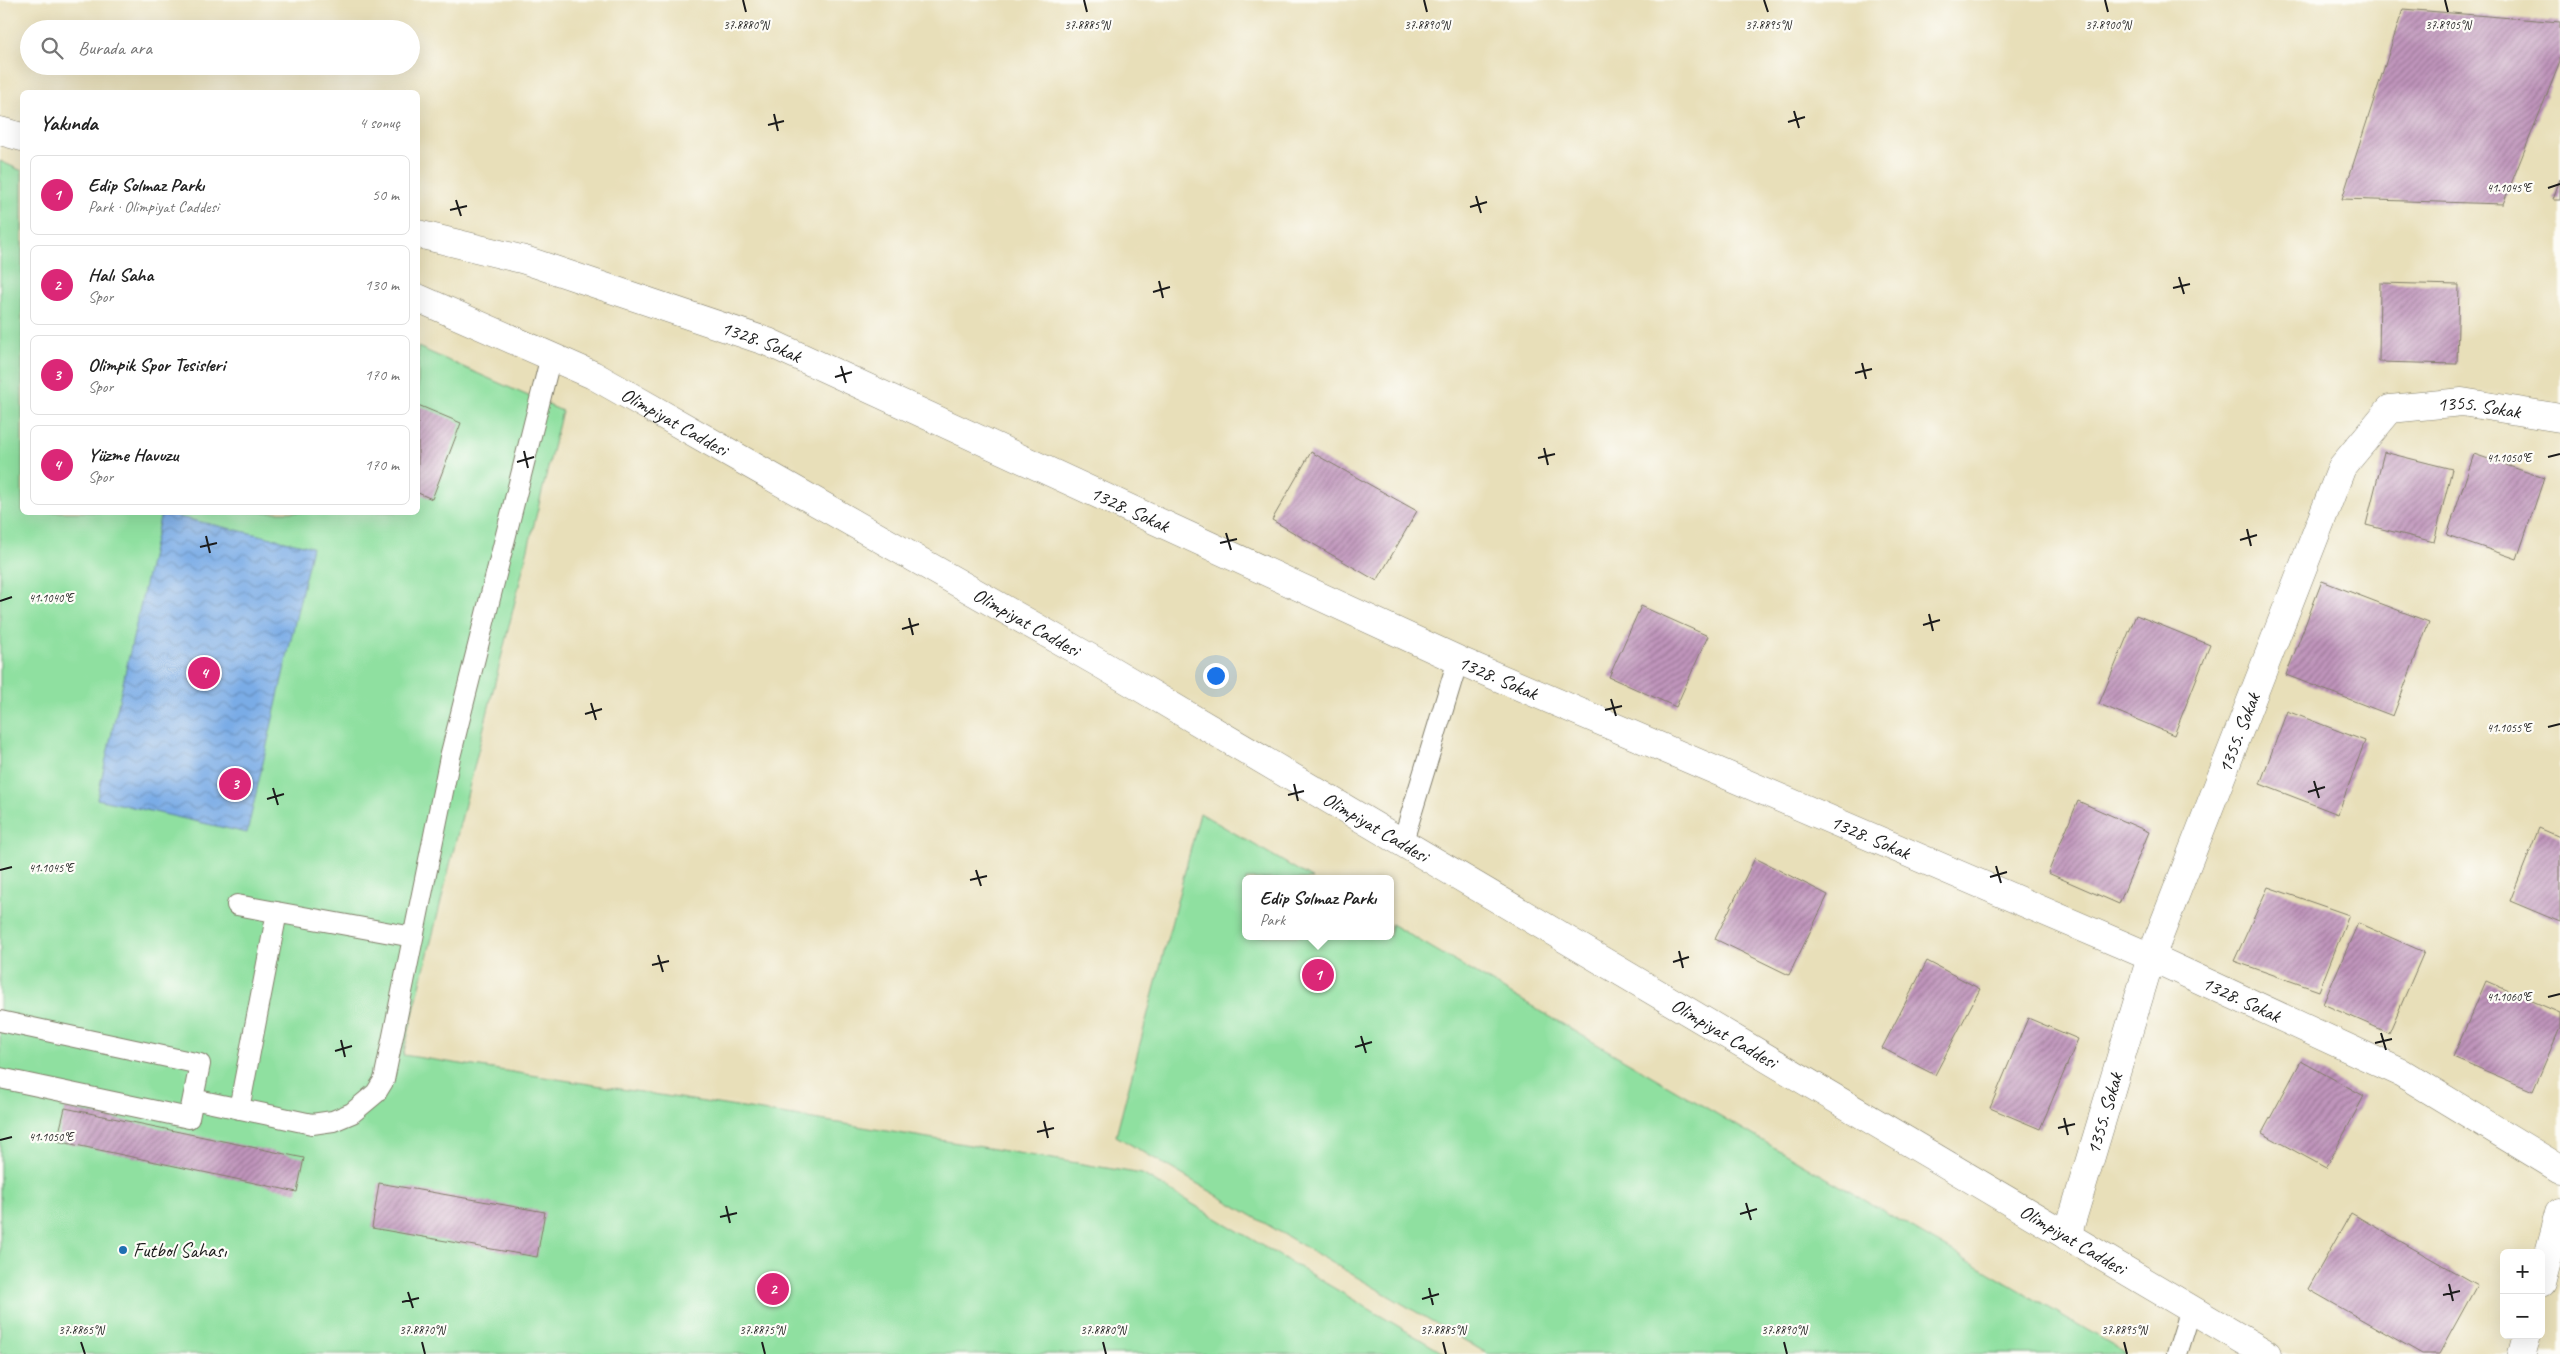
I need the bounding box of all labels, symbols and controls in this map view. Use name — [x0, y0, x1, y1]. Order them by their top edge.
text: 37.8880°N — [723, 17, 770, 33]
text: 37.8885°N — [1064, 17, 1111, 33]
text: 37.8890°N — [1404, 17, 1451, 33]
text: 37.8895°N — [1745, 17, 1792, 33]
text: 37.8900°N — [2085, 17, 2132, 33]
text: 37.8905°N — [2425, 17, 2472, 33]
search box — [20, 20, 420, 75]
icon: search — [38, 34, 66, 62]
text: Burada ara — [78, 36, 152, 60]
text: Yakında — [40, 110, 98, 136]
text: 4 sonuç — [359, 113, 400, 133]
text: Edip Solmaz Parkı — [88, 173, 204, 197]
text: 41.1045°E — [2487, 180, 2533, 196]
text: 1 — [53, 185, 61, 205]
text: 50 m — [372, 185, 399, 205]
text: Park · Olimpiyat Caddesi — [88, 197, 219, 217]
text: Halı Saha — [88, 263, 153, 287]
text: 2 — [53, 275, 61, 295]
text: 130 m — [365, 275, 399, 295]
text: Spor — [88, 287, 113, 307]
street label: 1328. Sokak — [718, 315, 807, 369]
text: Olimpik Spor Tesisleri — [88, 353, 225, 377]
text: 3 — [53, 365, 61, 385]
text: 170 m — [365, 365, 399, 385]
text: Spor — [88, 377, 113, 397]
street label: Olimpiyat Caddesi — [617, 381, 734, 463]
street label: 1355. Sokak — [2436, 389, 2524, 424]
text: Yüzme Havuzu — [88, 443, 178, 467]
text: 41.1050°E — [2487, 450, 2533, 466]
text: 4 — [53, 455, 61, 475]
text: 170 m — [365, 455, 399, 475]
text: Spor — [88, 467, 113, 487]
street label: 1328. Sokak — [1086, 480, 1175, 538]
street label: Olimpiyat Caddesi — [969, 582, 1086, 663]
text: 41.1040°E — [29, 590, 75, 606]
street label: 1328. Sokak — [1455, 649, 1543, 706]
pin: 4 — [188, 654, 220, 692]
your location — [1203, 663, 1229, 689]
street label: 1355. Sokak — [2211, 688, 2266, 777]
text: 41.1055°E — [2487, 720, 2533, 736]
pin: 3 — [219, 765, 251, 803]
street label: Olimpiyat Caddesi — [1318, 786, 1435, 869]
street label: 1328. Sokak — [1827, 809, 1916, 865]
text: 41.1045°E — [29, 860, 75, 876]
popup — [1242, 875, 1394, 940]
text: Edip Solmaz Parkı — [1260, 886, 1376, 910]
text: Park — [1260, 910, 1285, 930]
pin: 1 — [1302, 956, 1334, 994]
street label: 1328. Sokak — [2198, 970, 2286, 1029]
text: 41.1060°E — [2487, 989, 2533, 1005]
street label: Olimpiyat Caddesi — [1667, 992, 1784, 1075]
street label: 1355. Sokak — [2080, 1068, 2128, 1157]
text: 41.1050°E — [29, 1129, 75, 1145]
street label: Olimpiyat Caddesi — [2016, 1198, 2132, 1281]
place label: Futbol Sahası — [133, 1238, 228, 1263]
marker: Futbol Sahası — [117, 1244, 129, 1256]
map controls — [2500, 1249, 2545, 1339]
button: + — [2500, 1249, 2545, 1294]
pin: 2 — [757, 1270, 789, 1308]
button: − — [2500, 1294, 2545, 1339]
text: 37.8865°N — [58, 1322, 105, 1338]
text: 37.8870°N — [399, 1322, 446, 1338]
text: 37.8875°N — [739, 1322, 786, 1338]
text: 37.8880°N — [1080, 1322, 1127, 1338]
text: 37.8885°N — [1420, 1322, 1467, 1338]
text: 37.8890°N — [1761, 1322, 1808, 1338]
text: 37.8895°N — [2101, 1322, 2148, 1338]

